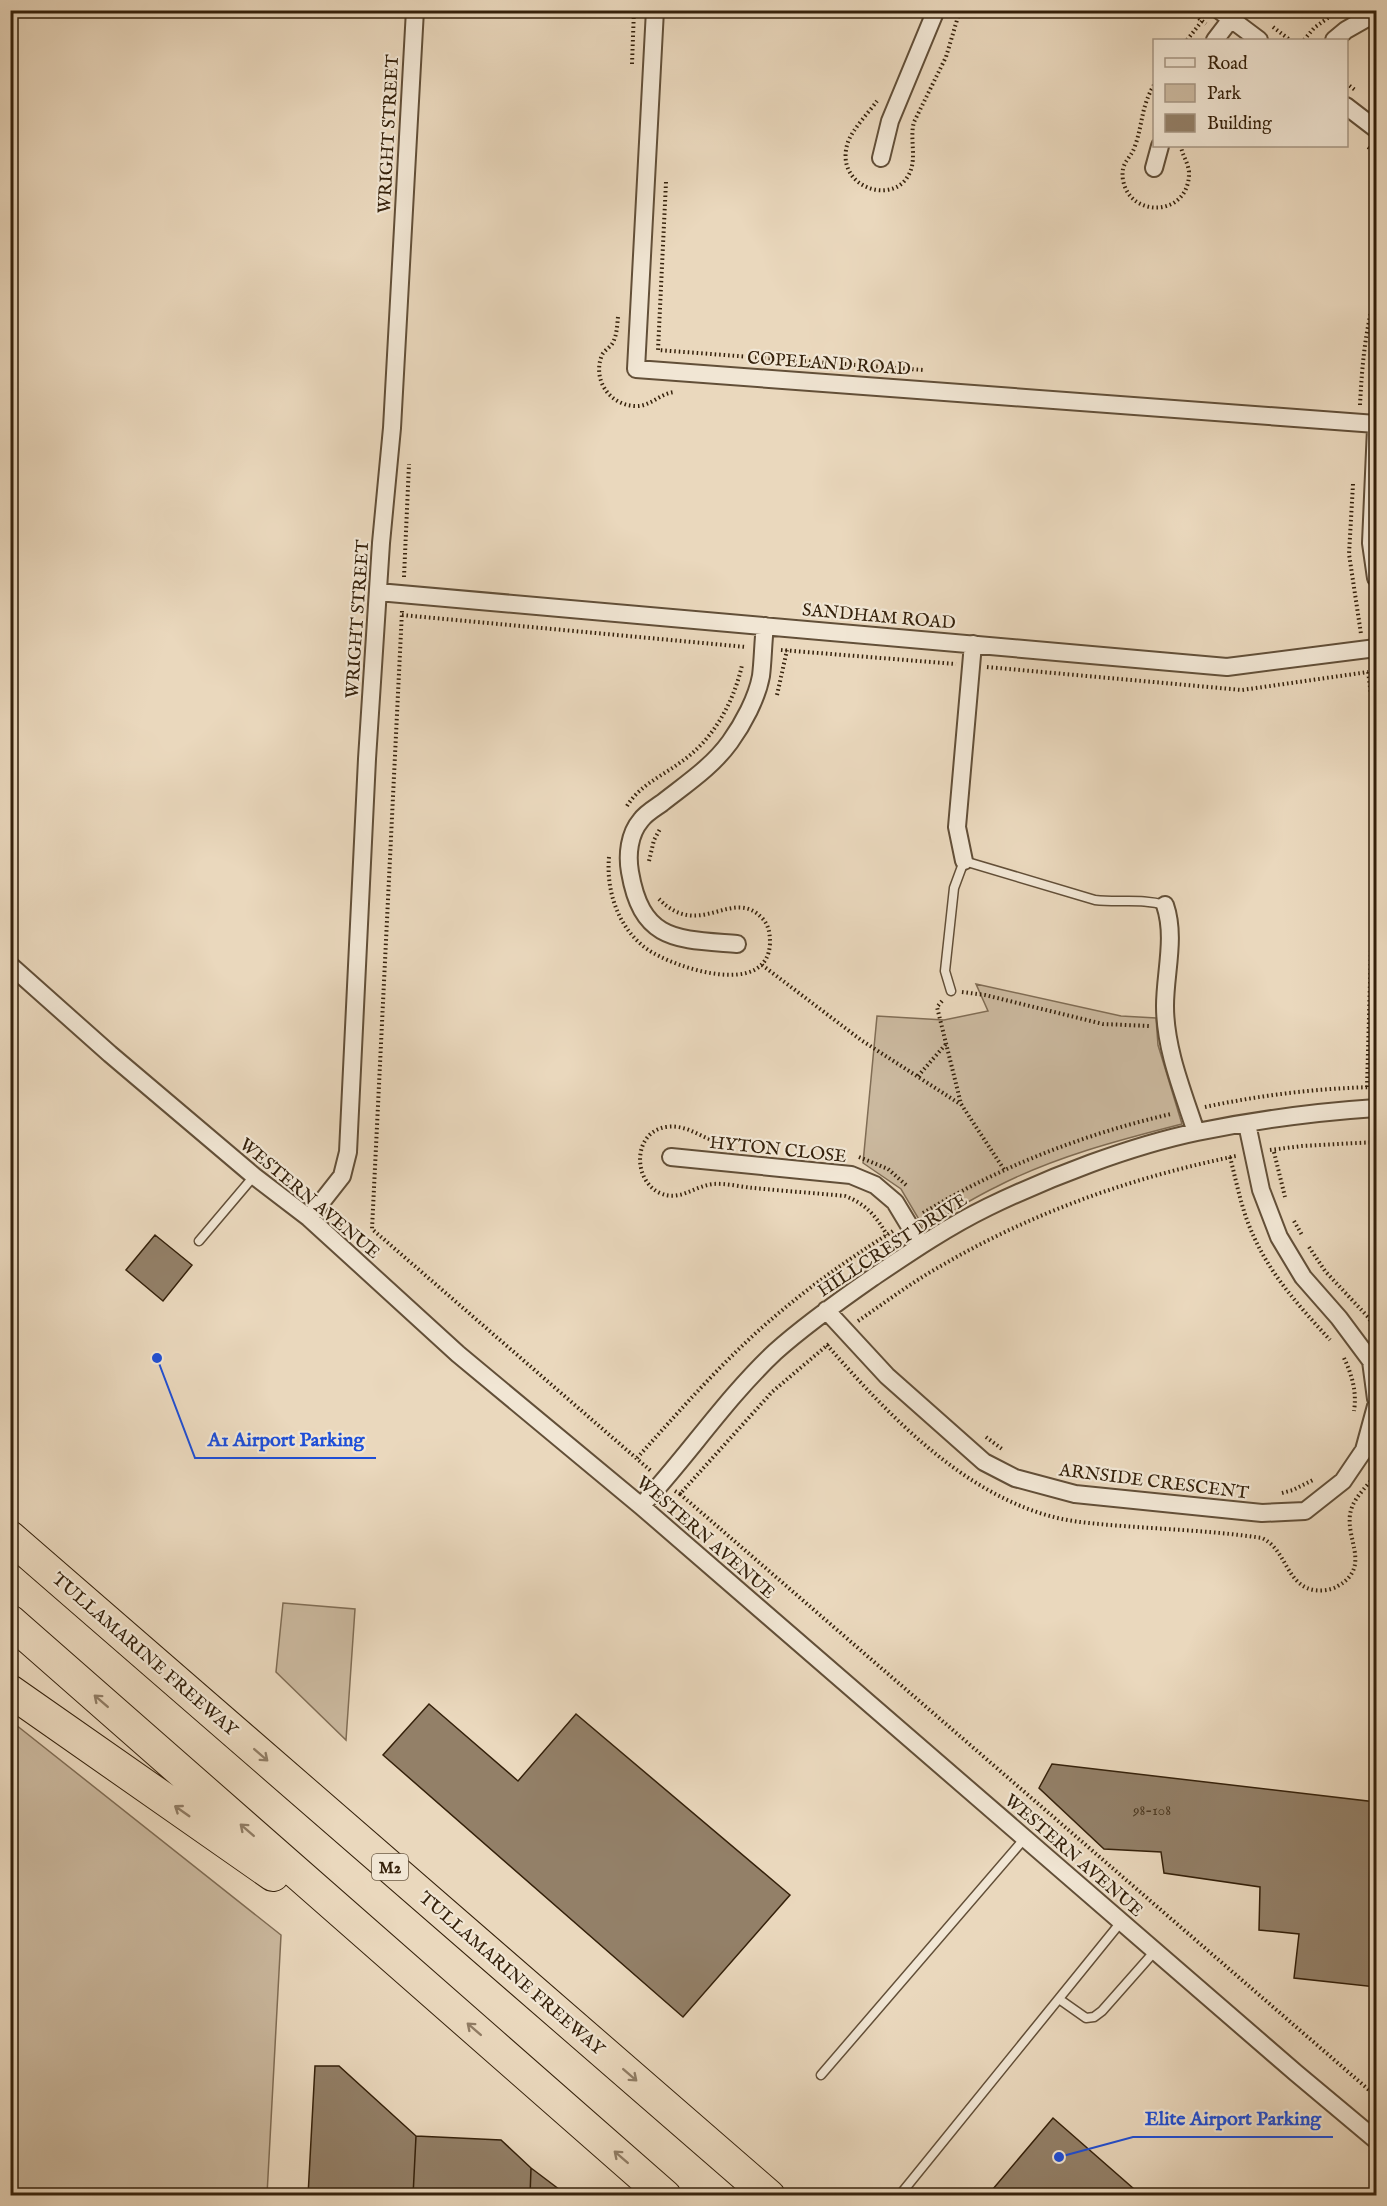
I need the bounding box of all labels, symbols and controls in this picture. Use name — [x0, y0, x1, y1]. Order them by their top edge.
legend — [1153, 39, 1348, 147]
text: Road — [1207, 53, 1248, 76]
street label: WRIGHT STREET — [374, 54, 405, 214]
text: Park — [1207, 83, 1242, 106]
text: Building — [1207, 113, 1272, 136]
street label: COPELAND ROAD — [746, 347, 911, 382]
street label: WRIGHT STREET — [341, 539, 376, 699]
street label: SANDHAM ROAD — [801, 599, 957, 636]
street label: HYTON CLOSE — [708, 1132, 848, 1169]
street label: WESTERN AVENUE — [234, 1134, 384, 1265]
street label: HILLCREST DRIVE — [814, 1189, 972, 1303]
callout: A1 Airport Parking — [195, 1420, 376, 1458]
text: A1 Airport Parking — [207, 1428, 365, 1453]
street label: ARNSIDE CRESCENT — [1057, 1459, 1250, 1506]
street label: WESTERN AVENUE — [631, 1472, 779, 1605]
street label: TULLAMARINE FREEWAY — [46, 1568, 242, 1743]
one-way arrow — [94, 1694, 109, 1708]
one-way arrow — [253, 1748, 268, 1762]
street label: WESTERN AVENUE — [999, 1790, 1147, 1923]
house number: 98-108 — [1132, 1801, 1171, 1820]
one-way arrow — [174, 1805, 190, 1817]
one-way arrow — [240, 1823, 256, 1837]
road number: M2 — [372, 1854, 408, 1880]
street label: TULLAMARINE FREEWAY — [413, 1887, 609, 2062]
one-way arrow — [466, 2022, 482, 2035]
one-way arrow — [622, 2068, 637, 2082]
callout: Elite Airport Parking — [1133, 2099, 1333, 2137]
text: Elite Airport Parking — [1145, 2107, 1322, 2132]
one-way arrow — [613, 2150, 628, 2164]

